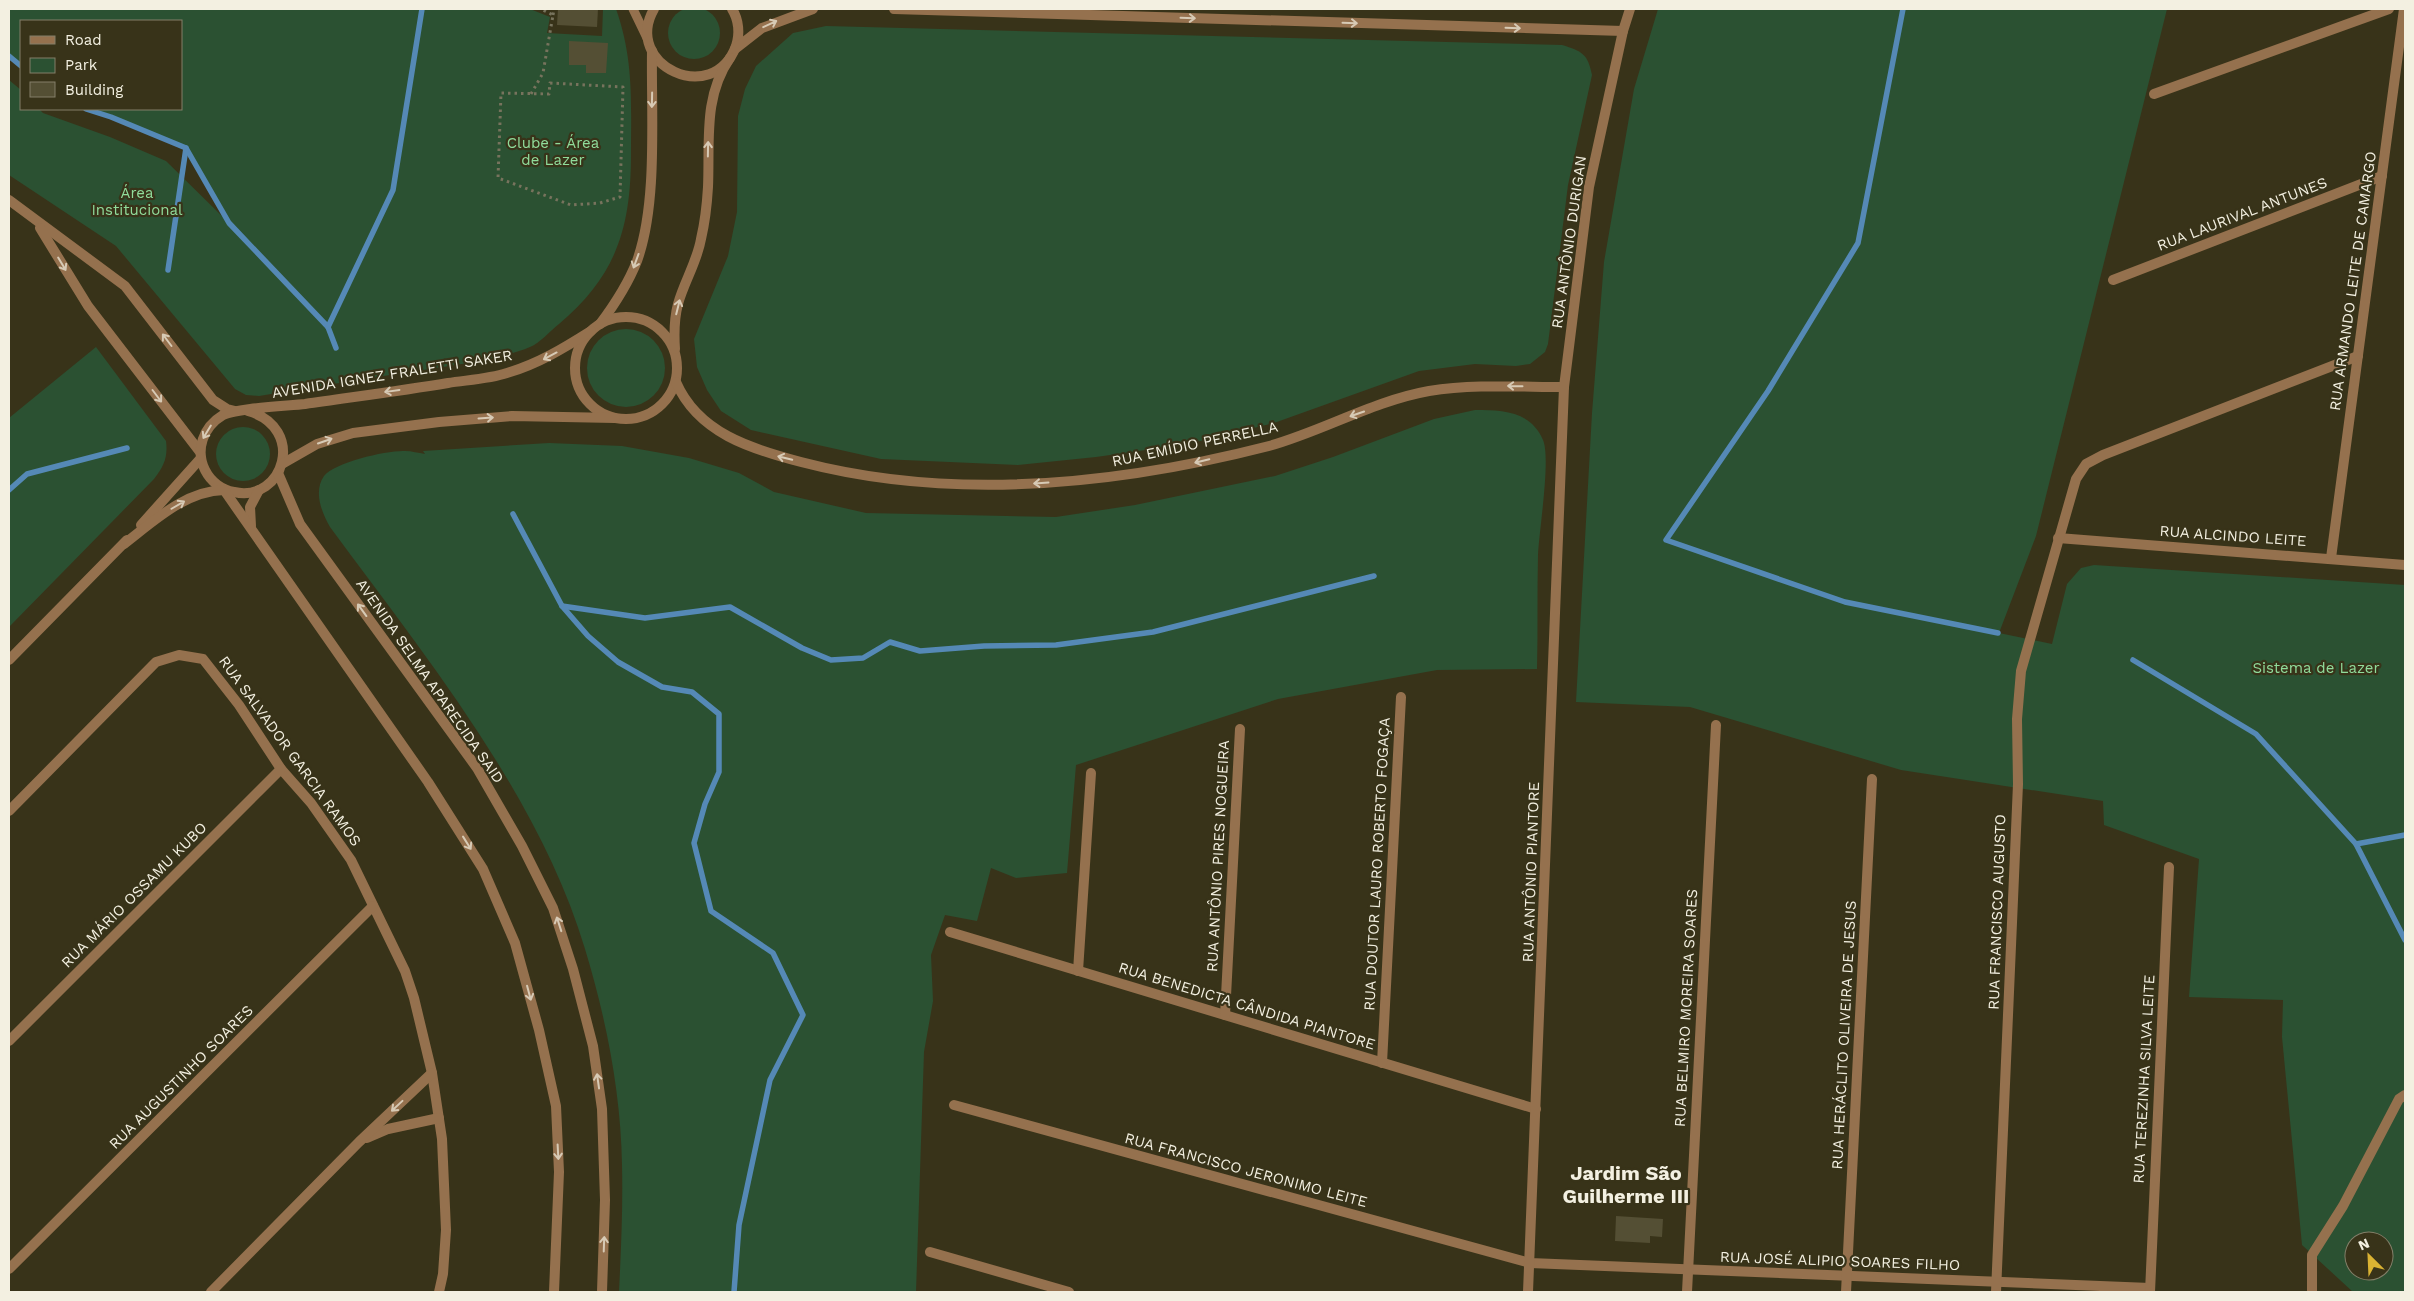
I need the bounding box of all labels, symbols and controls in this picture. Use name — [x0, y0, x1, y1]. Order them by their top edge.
one-way arrow — [1179, 13, 1195, 23]
one-way arrow — [763, 18, 778, 28]
one-way arrow — [1342, 19, 1358, 28]
legend — [20, 20, 182, 110]
one-way arrow — [1504, 24, 1520, 33]
text: Road — [65, 31, 102, 49]
text: Park — [65, 56, 98, 74]
text: Building — [65, 81, 123, 99]
one-way arrow — [647, 92, 657, 108]
park label: Clube - Área de Lazer — [507, 134, 600, 169]
one-way arrow — [703, 141, 713, 158]
street label: RUA ARMANDO LEITE DE CAMARGO — [2326, 150, 2380, 412]
street label: RUA ANTÔNIO DURIGAN — [1547, 154, 1590, 330]
street label: RUA LAURIVAL ANTUNES — [2154, 173, 2330, 255]
park label: Área Institucional — [91, 184, 183, 219]
one-way arrow — [631, 253, 640, 268]
one-way arrow — [58, 257, 68, 271]
one-way arrow — [674, 299, 683, 315]
one-way arrow — [162, 333, 172, 347]
street label: AVENIDA IGNEZ FRALETTI SAKER — [271, 346, 513, 402]
one-way arrow — [543, 352, 558, 361]
one-way arrow — [1508, 381, 1524, 391]
one-way arrow — [385, 387, 401, 397]
one-way arrow — [151, 389, 162, 402]
one-way arrow — [1350, 410, 1365, 419]
one-way arrow — [477, 413, 493, 423]
street label: RUA EMÍDIO PERRELLA — [1110, 418, 1280, 470]
one-way arrow — [202, 424, 212, 438]
one-way arrow — [317, 436, 332, 445]
one-way arrow — [778, 453, 794, 462]
one-way arrow — [1194, 457, 1210, 466]
one-way arrow — [1033, 479, 1049, 488]
one-way arrow — [170, 500, 184, 510]
street label: RUA ALCINDO LEITE — [2159, 522, 2307, 550]
street label: AVENIDA SELMA APARECIDA SAID — [352, 575, 508, 787]
one-way arrow — [356, 603, 367, 617]
street label: RUA SALVADOR GARCIA RAMOS — [215, 652, 365, 850]
park label: Sistema de Lazer — [2252, 659, 2380, 677]
street label: RUA DOUTOR LAURO ROBERTO FOGAÇA — [1360, 717, 1394, 1011]
street label: RUA ANTÔNIO PIRES NOGUEIRA — [1202, 739, 1233, 972]
street label: RUA ANTÔNIO PIANTORE — [1518, 781, 1543, 963]
street label: RUA FRANCISCO AUGUSTO — [1985, 814, 2009, 1010]
street label: RUA MÁRIO OSSAMU KUBO — [57, 818, 211, 972]
one-way arrow — [462, 836, 472, 850]
street label: RUA BELMIRO MOREIRA SOARES — [1671, 888, 1701, 1128]
street label: RUA HERÁCLITO OLIVEIRA DE JESUS — [1828, 900, 1860, 1170]
one-way arrow — [553, 916, 563, 932]
street label: RUA BENEDICTA CÂNDIDA PIANTORE — [1116, 958, 1378, 1054]
street label: RUA TEREZINHA SILVA LEITE — [2130, 974, 2158, 1184]
one-way arrow — [525, 984, 534, 1000]
street label: RUA AUGUSTINHO SOARES — [105, 1001, 257, 1153]
one-way arrow — [593, 1074, 603, 1090]
one-way arrow — [391, 1100, 403, 1112]
street label: RUA FRANCISCO JERONIMO LEITE — [1123, 1129, 1369, 1211]
one-way arrow — [553, 1144, 563, 1160]
district label: Jardim São Guilherme III — [1563, 1161, 1689, 1208]
north arrow — [2344, 1231, 2394, 1281]
text: N — [2356, 1235, 2372, 1254]
one-way arrow — [599, 1236, 609, 1252]
street label: RUA JOSÉ ALIPIO SOARES FILHO — [1720, 1248, 1960, 1274]

